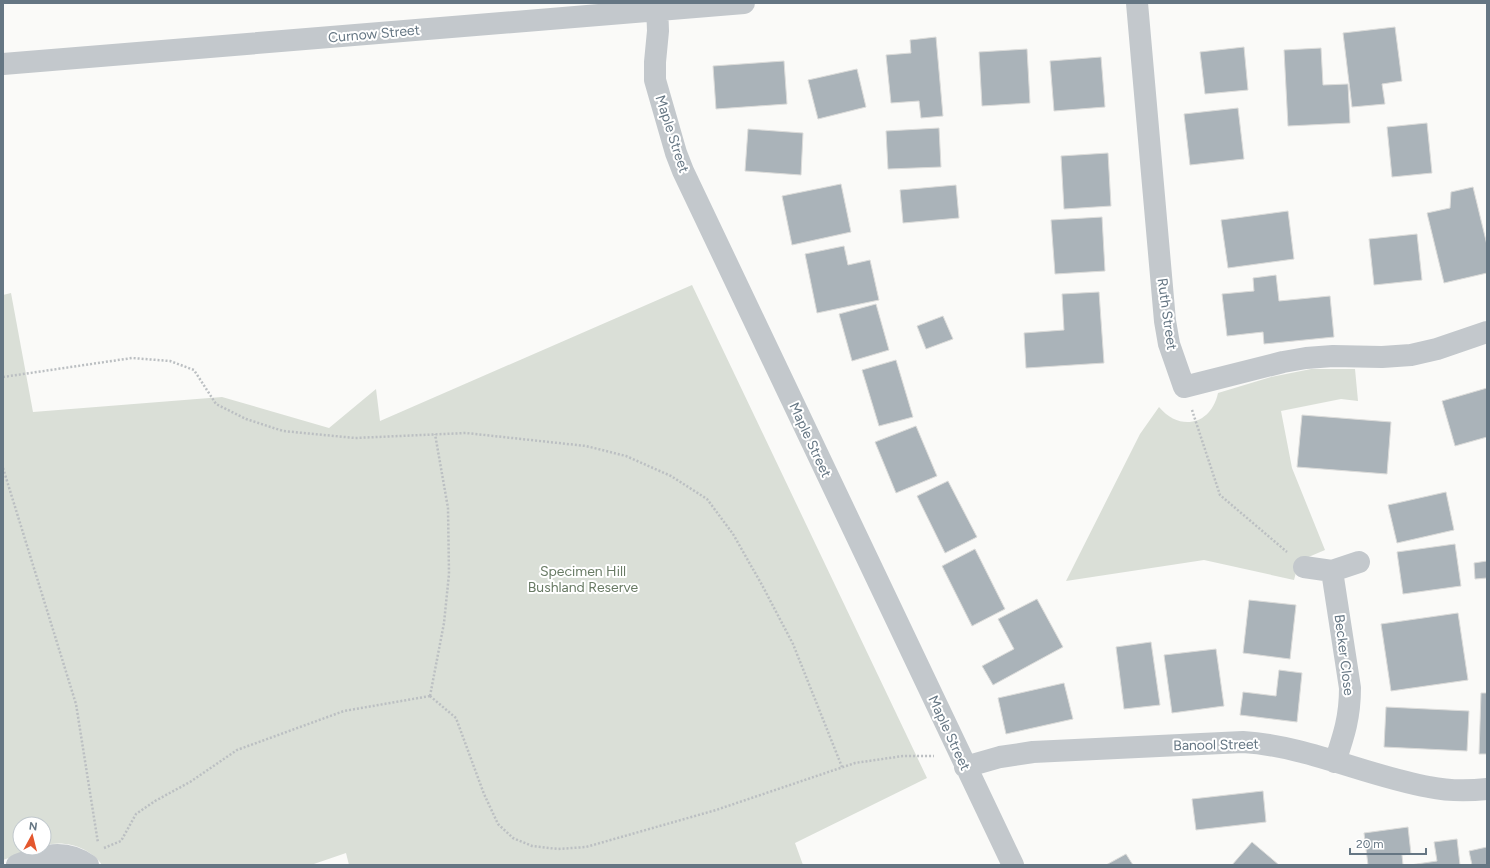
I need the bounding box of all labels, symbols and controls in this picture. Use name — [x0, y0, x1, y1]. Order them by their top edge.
street label: Curnow Street — [327, 22, 421, 46]
street label: Maple Street — [651, 93, 693, 175]
street label: Ruth Street — [1154, 277, 1180, 351]
street label: Maple Street — [785, 400, 835, 480]
park label: Specimen Hill Bushland Reserve — [528, 563, 639, 596]
street label: Becker Close — [1331, 613, 1357, 697]
street label: Maple Street — [924, 693, 974, 773]
street label: Banool Street — [1173, 736, 1259, 754]
north arrow — [12, 816, 52, 856]
text: N — [28, 820, 38, 834]
scale bar — [1350, 830, 1426, 856]
text: 20 m — [1356, 837, 1384, 851]

